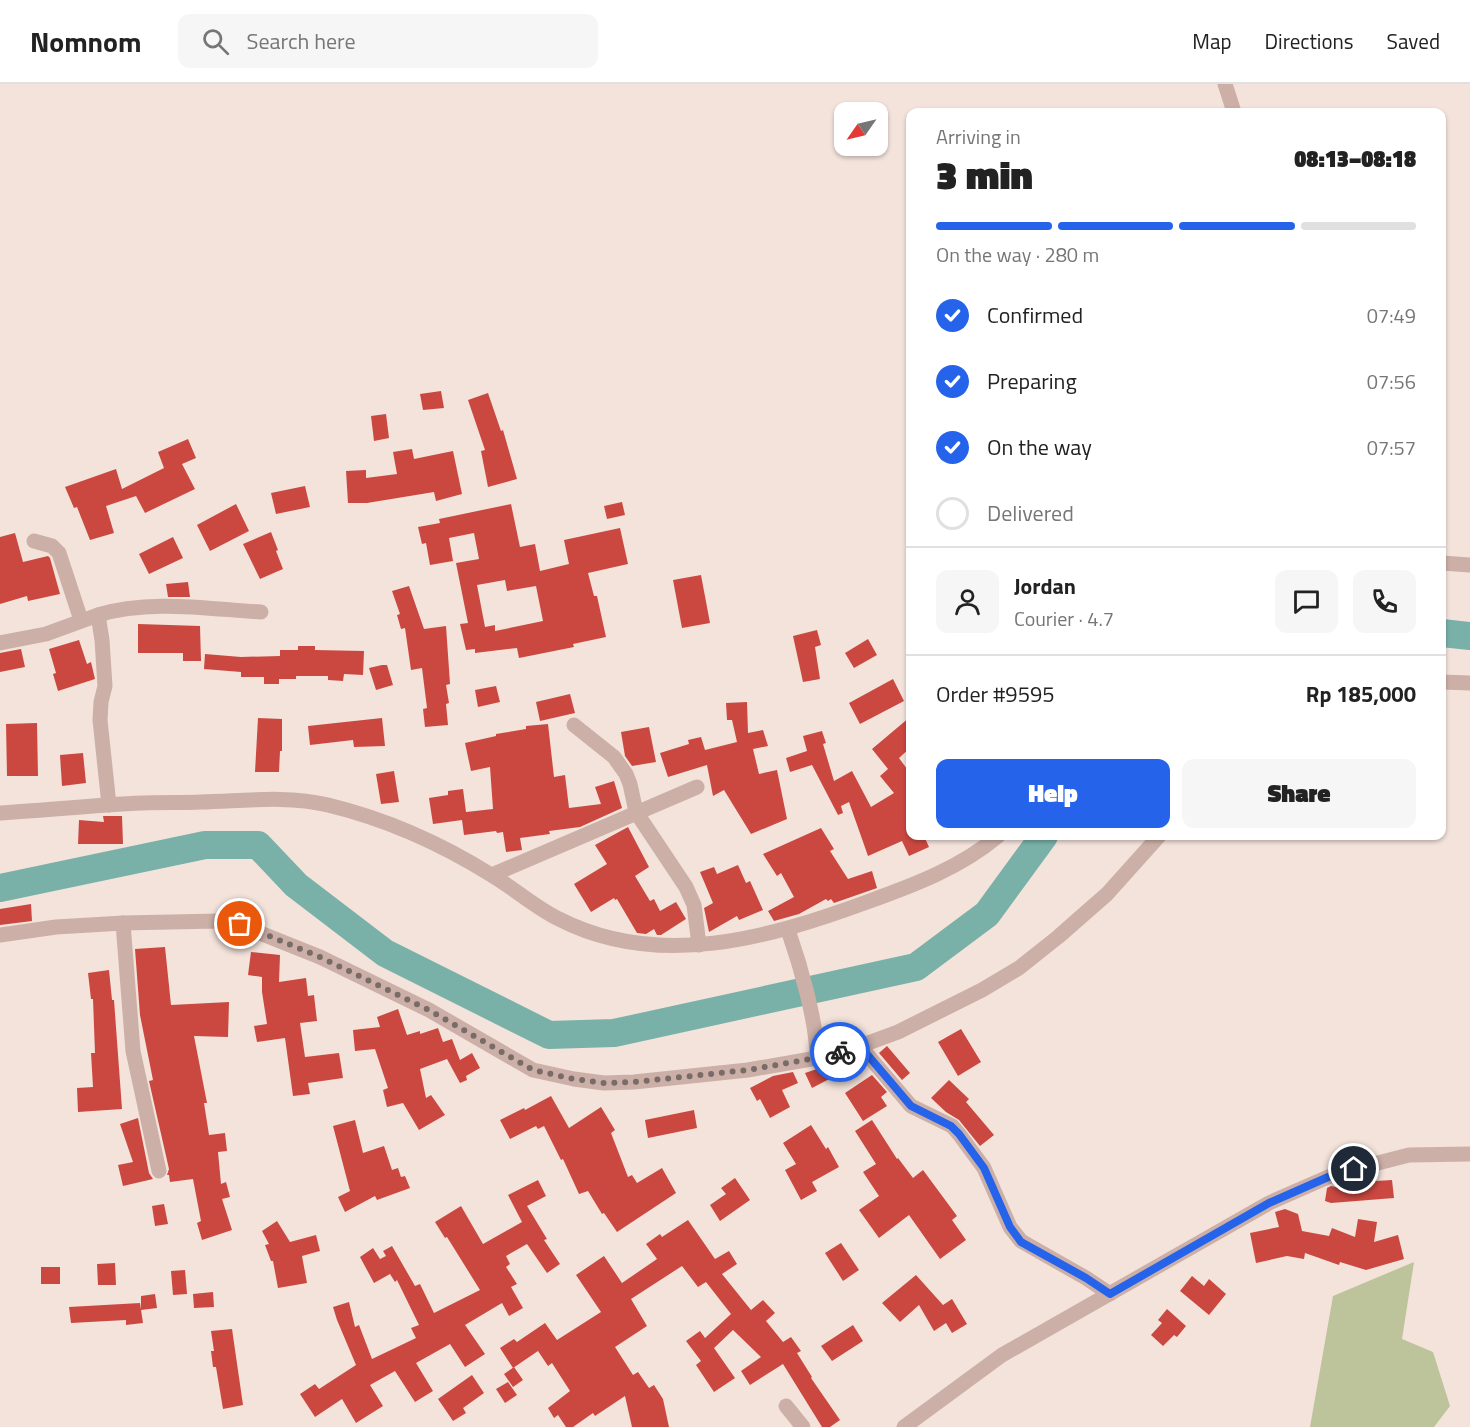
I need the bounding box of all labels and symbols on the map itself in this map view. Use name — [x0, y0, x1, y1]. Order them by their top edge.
north arrow — [834, 102, 888, 156]
pin — [214, 898, 265, 949]
courier — [810, 1022, 870, 1082]
pin — [1328, 1143, 1379, 1194]

